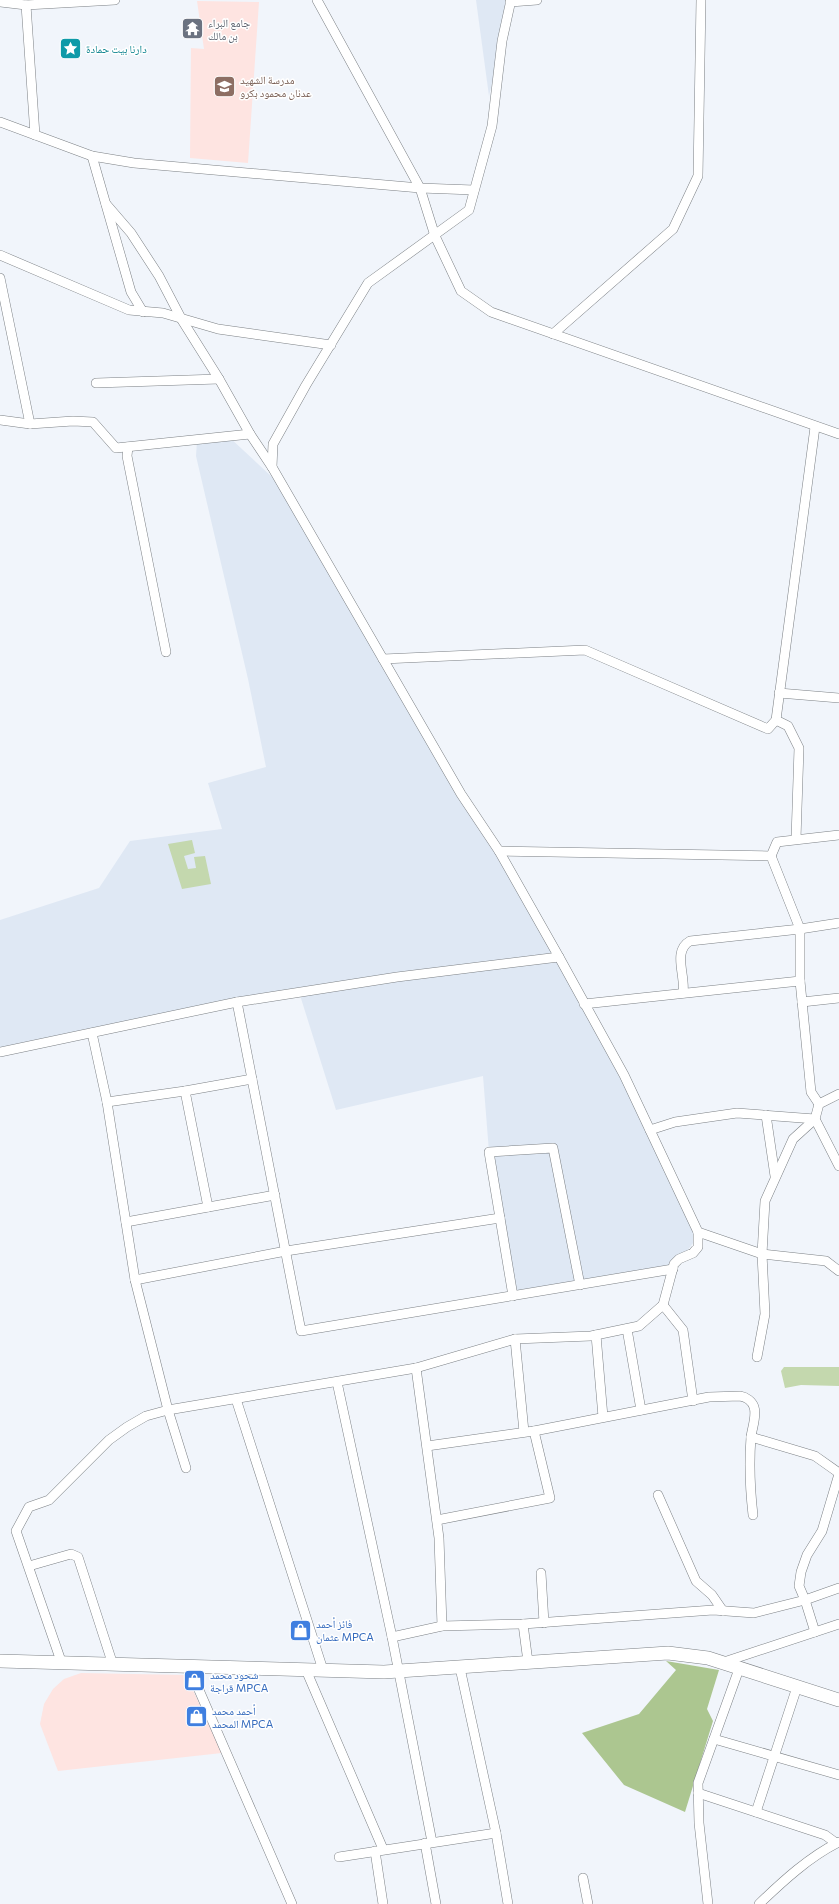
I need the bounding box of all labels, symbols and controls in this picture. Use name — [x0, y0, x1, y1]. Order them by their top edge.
temple icon: جامع البراء بن مالك — [179, 16, 205, 42]
place label: جامع البراء بن مالك — [208, 16, 250, 43]
place icon: دارنا بيت حمادة — [57, 36, 83, 62]
place label: دارنا بيت حمادة — [86, 42, 147, 55]
school or university icon: مدرسة الشهيد عدنان محمود بكرو — [211, 73, 237, 99]
place label: مدرسة الشهيد عدنان محمود بكرو — [240, 73, 312, 100]
shop icon: فائز أحمد عثمان MPCA — [287, 1617, 313, 1643]
place label: فائز أحمد عثمان MPCA — [316, 1617, 374, 1644]
shop icon: شحود محمد قراجة MPCA — [181, 1668, 207, 1694]
place label: شحود محمد قراجة MPCA — [210, 1668, 269, 1694]
shop icon: أحمد محمد المحمد MPCA — [183, 1704, 209, 1730]
place label: أحمد محمد المحمد MPCA — [212, 1704, 274, 1730]

